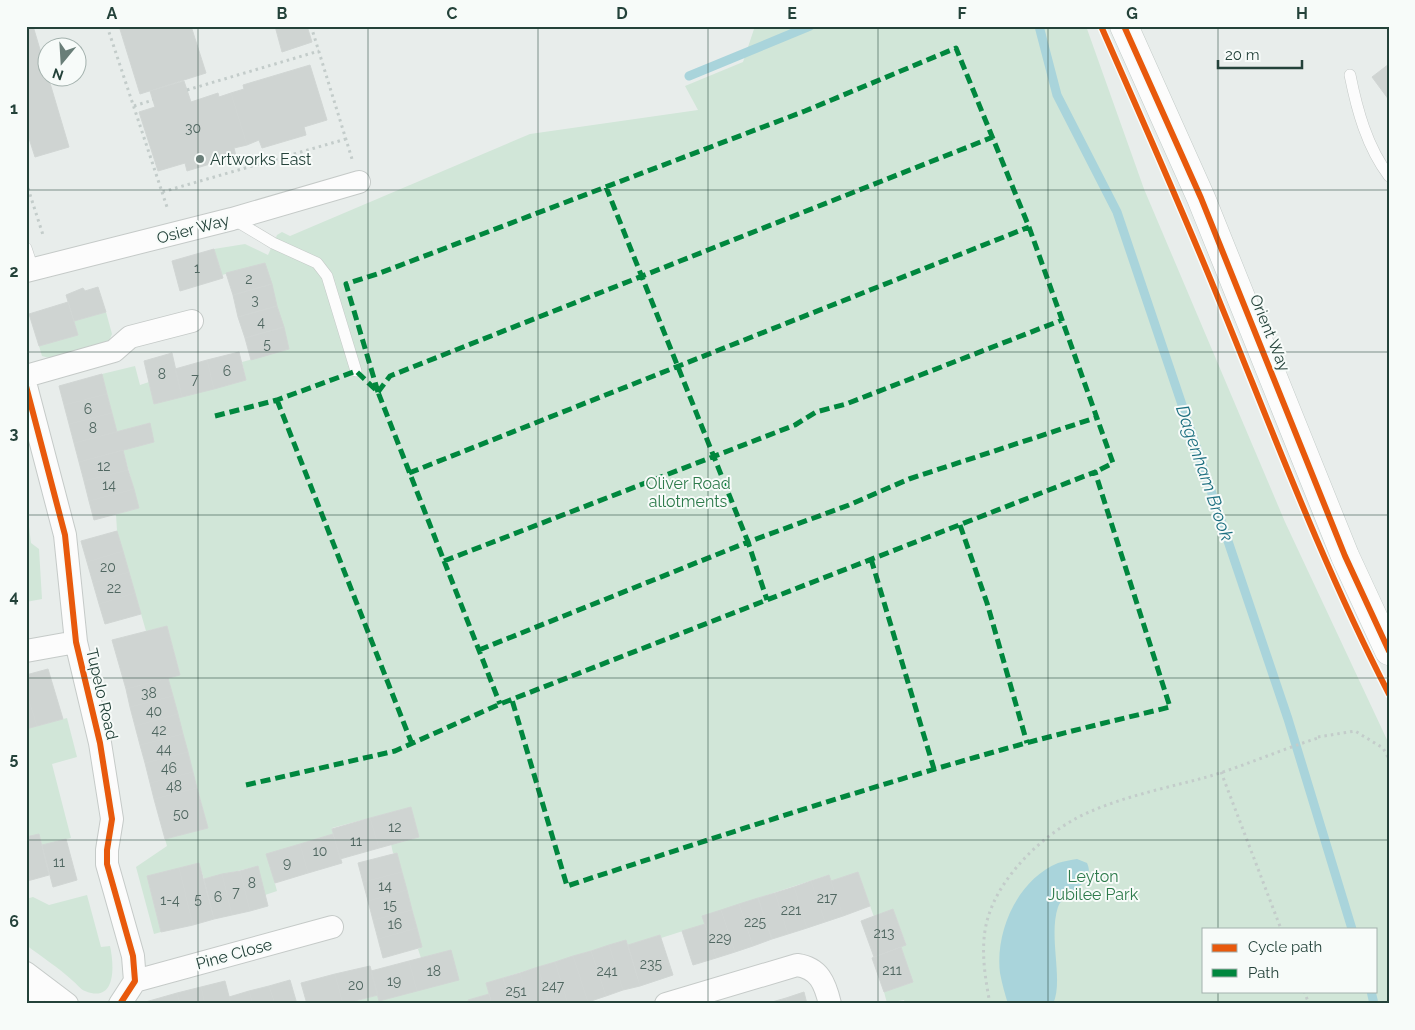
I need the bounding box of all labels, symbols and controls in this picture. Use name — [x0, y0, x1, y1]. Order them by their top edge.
text: A — [107, 4, 118, 23]
text: B — [277, 4, 288, 23]
text: C — [447, 4, 458, 23]
text: D — [616, 4, 628, 23]
text: E — [787, 4, 797, 23]
text: F — [957, 4, 967, 23]
text: G — [1126, 4, 1138, 23]
text: H — [1296, 4, 1308, 23]
north arrow — [38, 38, 88, 88]
scale bar — [1218, 38, 1301, 70]
text: 20 m — [1225, 46, 1260, 64]
text: N — [50, 65, 66, 84]
text: 1 — [10, 99, 18, 118]
house number: 30 — [185, 120, 201, 136]
place label: Artworks East — [210, 150, 312, 169]
marker: Artworks East — [194, 153, 206, 165]
street label: Osier Way — [155, 210, 232, 248]
house number: 1 — [194, 260, 200, 276]
text: 2 — [9, 262, 19, 281]
house number: 2 — [245, 271, 253, 287]
house number: 3 — [251, 292, 259, 308]
street label: Orient Way — [1246, 292, 1294, 375]
house number: 4 — [257, 314, 265, 330]
house number: 5 — [263, 336, 271, 352]
house number: 6 — [223, 363, 231, 379]
house number: 8 — [158, 366, 166, 382]
house number: 7 — [191, 371, 199, 387]
house number: 6 — [84, 401, 92, 417]
water label: Dagenham Brook — [1172, 402, 1238, 544]
house number: 8 — [89, 420, 97, 436]
text: 3 — [10, 424, 19, 443]
house number: 12 — [97, 458, 111, 474]
park label: Oliver Road allotments — [645, 474, 731, 511]
house number: 14 — [102, 477, 116, 493]
house number: 20 — [100, 559, 116, 575]
house number: 22 — [107, 580, 121, 596]
text: 4 — [9, 587, 19, 606]
street label: Tupelo Road — [82, 646, 122, 742]
house number: 38 — [141, 685, 157, 701]
house number: 40 — [146, 703, 162, 719]
house number: 42 — [152, 722, 166, 738]
house number: 44 — [156, 741, 172, 757]
text: 5 — [10, 749, 19, 768]
house number: 46 — [161, 760, 177, 776]
house number: 48 — [166, 778, 182, 794]
house number: 50 — [173, 806, 189, 822]
house number: 12 — [388, 819, 402, 835]
house number: 11 — [350, 833, 362, 849]
house number: 10 — [313, 843, 327, 859]
house number: 11 — [53, 854, 65, 870]
house number: 9 — [283, 855, 291, 871]
park label: Leyton Jubilee Park — [1048, 867, 1139, 904]
house number: 8 — [248, 875, 256, 891]
house number: 14 — [378, 878, 392, 894]
house number: 7 — [232, 884, 240, 900]
house number: 6 — [214, 889, 222, 905]
house number: 217 — [817, 890, 838, 906]
house number: 5 — [194, 891, 202, 907]
house number: 1-4 — [160, 892, 180, 908]
house number: 15 — [383, 897, 397, 913]
house number: 221 — [781, 902, 801, 918]
text: 6 — [9, 912, 19, 931]
house number: 225 — [744, 914, 766, 930]
house number: 16 — [388, 916, 402, 932]
house number: 213 — [874, 925, 894, 941]
legend — [1202, 928, 1378, 992]
house number: 229 — [709, 930, 731, 946]
street label: Pine Close — [194, 935, 274, 973]
text: Cycle path — [1248, 938, 1322, 956]
house number: 235 — [640, 956, 663, 972]
house number: 211 — [882, 962, 902, 978]
house number: 18 — [427, 963, 441, 979]
house number: 241 — [597, 963, 617, 979]
text: Path — [1248, 964, 1279, 982]
house number: 19 — [387, 973, 401, 989]
house number: 20 — [348, 977, 364, 993]
house number: 247 — [542, 978, 565, 994]
house number: 251 — [506, 983, 526, 999]

